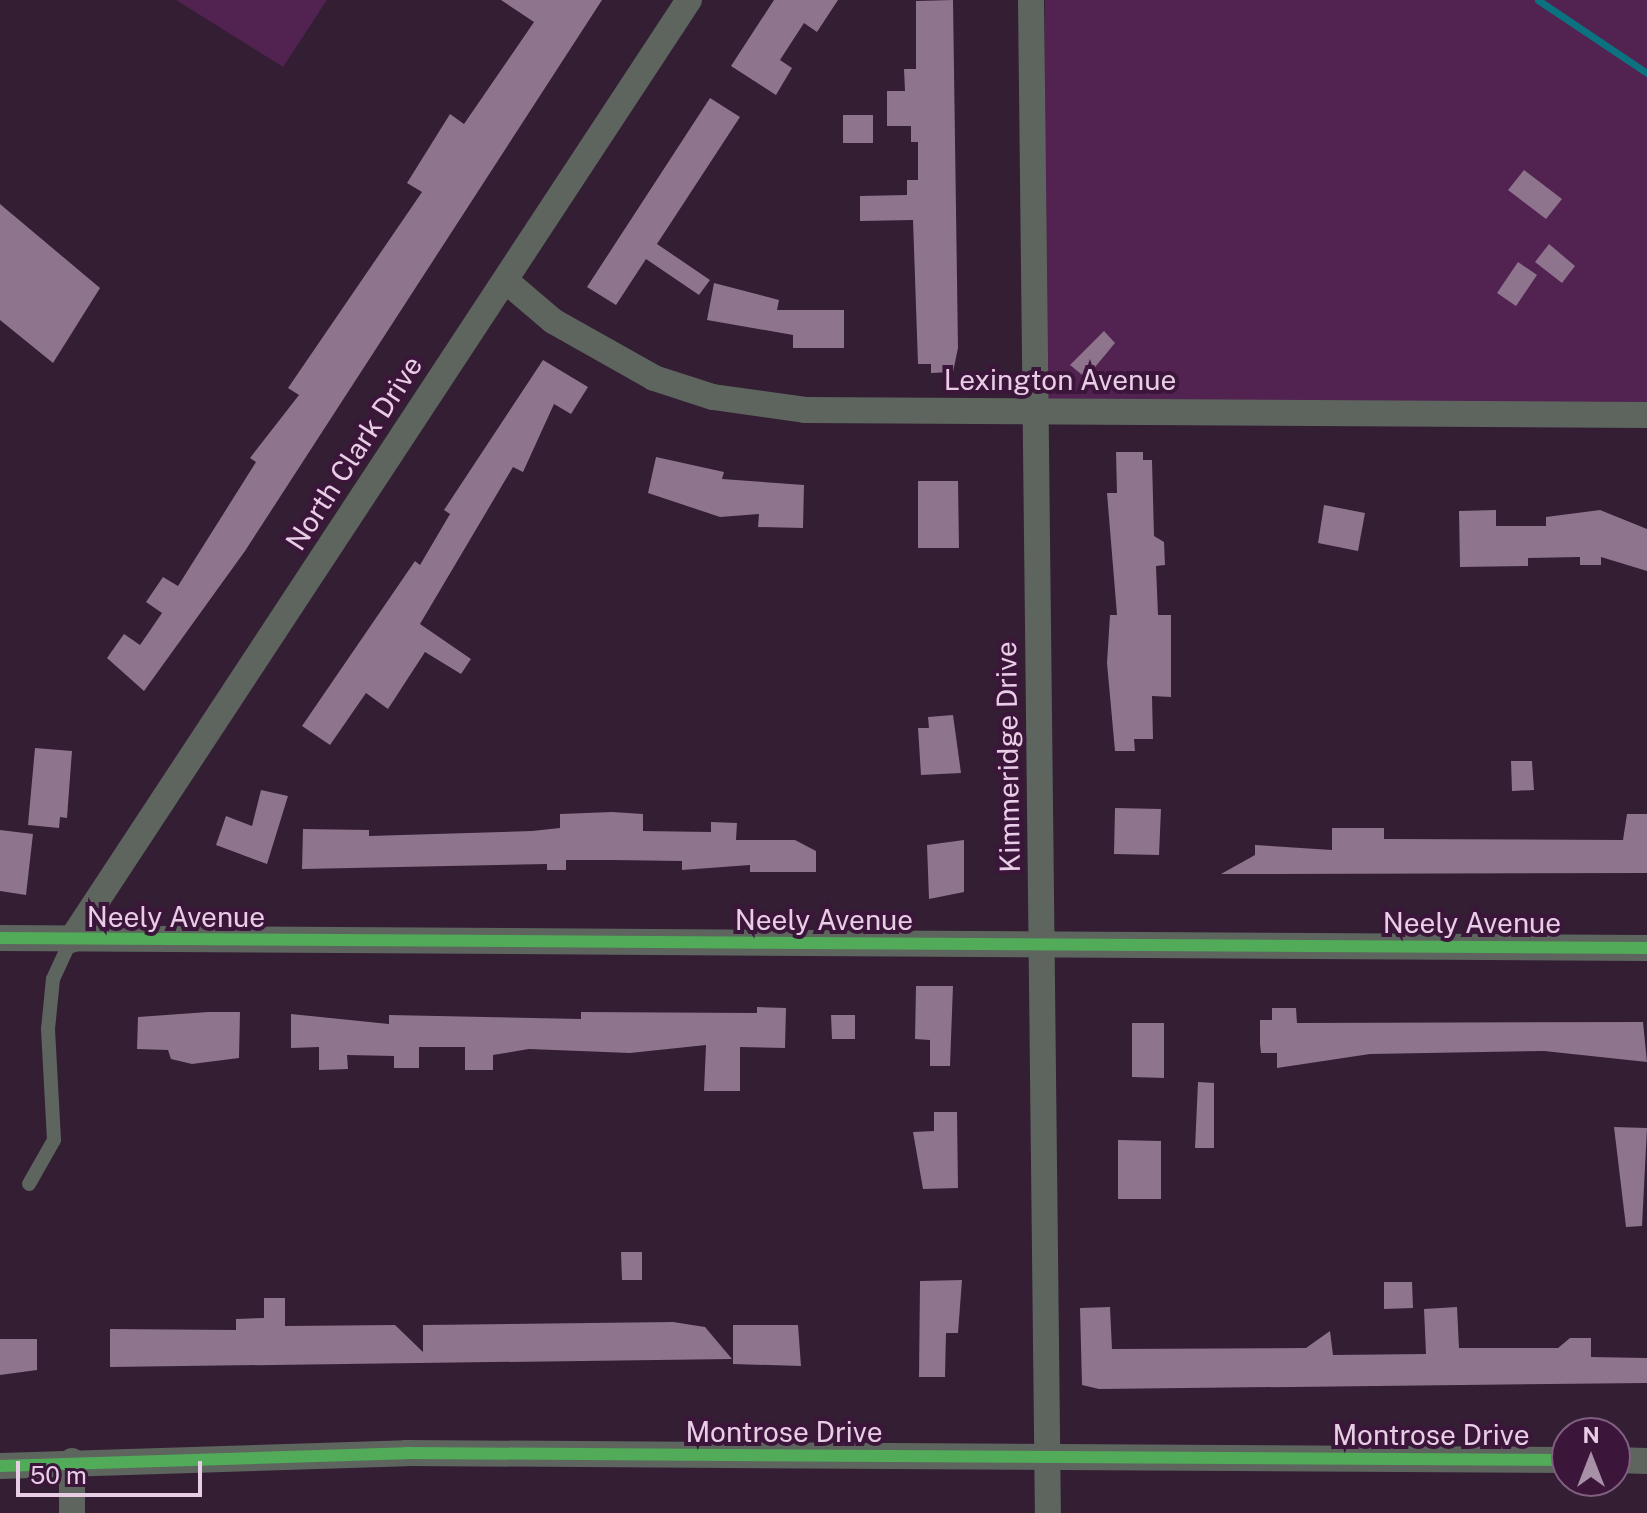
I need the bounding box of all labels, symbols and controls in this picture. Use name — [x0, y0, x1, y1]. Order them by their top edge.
street label: North Clark Drive — [279, 350, 429, 556]
street label: Lexington Avenue — [944, 363, 1176, 397]
street label: Kimmeridge Drive — [989, 641, 1027, 873]
street label: Neely Avenue — [87, 900, 265, 934]
street label: Neely Avenue — [735, 903, 913, 937]
street label: Neely Avenue — [1383, 906, 1561, 940]
street label: Montrose Drive — [685, 1415, 883, 1449]
north arrow — [1551, 1417, 1631, 1497]
street label: Montrose Drive — [1332, 1418, 1530, 1452]
text: N — [1582, 1422, 1600, 1448]
scale bar — [20, 1445, 206, 1495]
text: 50 m — [30, 1461, 87, 1489]

